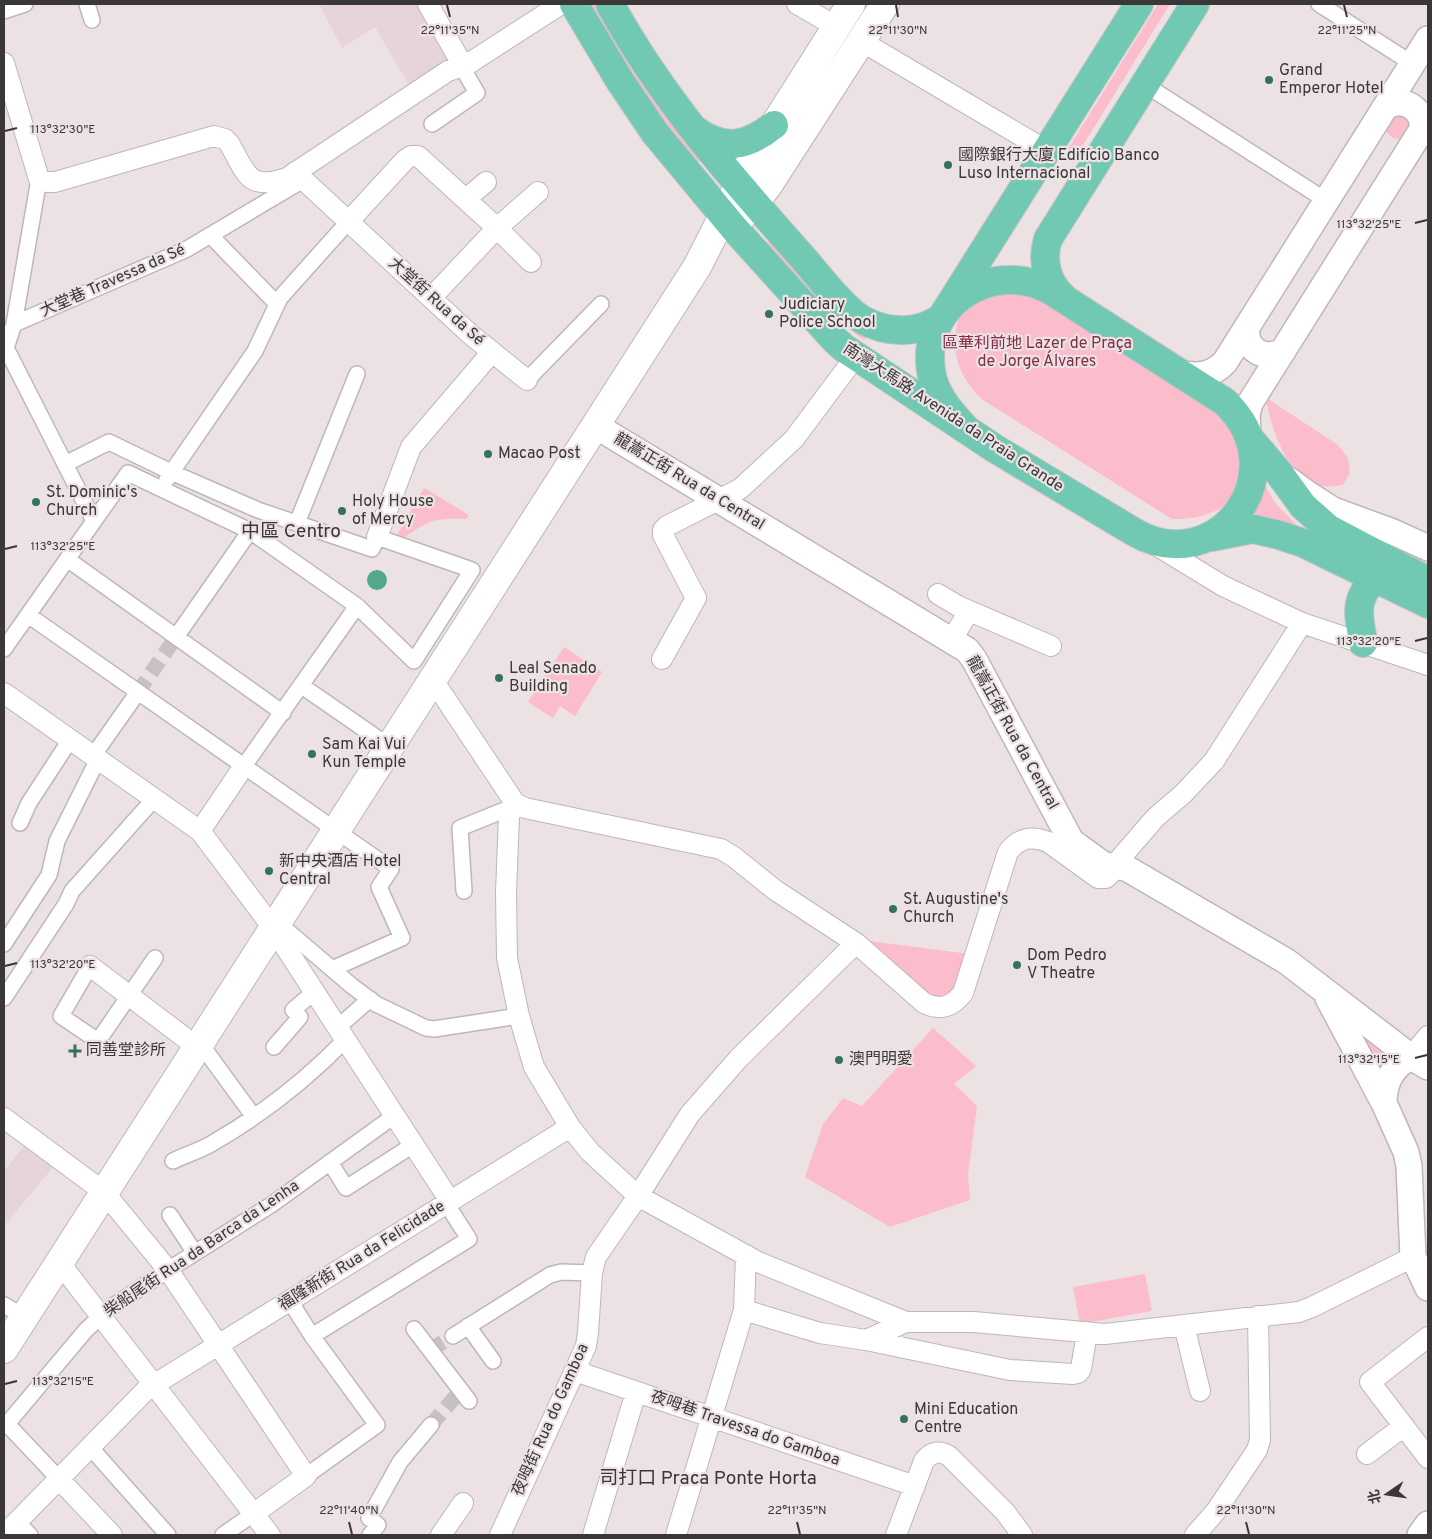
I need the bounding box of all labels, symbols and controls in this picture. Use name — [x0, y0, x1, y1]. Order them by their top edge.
text: 22°11'35"N — [420, 23, 480, 39]
text: 22°11'30"N — [868, 23, 928, 39]
text: 22°11'25"N — [1317, 23, 1377, 39]
place label: Grand Emperor Hotel — [1279, 61, 1384, 99]
marker: Grand Emperor Hotel — [1263, 74, 1275, 86]
text: 113°32'30"E — [31, 122, 95, 138]
place label: 國際銀行大廈 Edifício Banco Luso Internacional — [958, 146, 1160, 184]
marker: 國際銀行大廈 Edifício Banco Luso Internacional — [942, 159, 954, 171]
text: 113°32'25"E — [1337, 217, 1401, 233]
street label: 大堂巷 Travessa da Sé — [37, 240, 189, 322]
street label: 大堂街 Rua da Sé — [384, 254, 488, 350]
place label: Judiciary Police School — [779, 295, 876, 333]
marker: Judiciary Police School — [763, 308, 775, 320]
park label: 區華利前地 Lazer de Praça de Jorge Álvares — [942, 334, 1132, 372]
street label: 南灣大馬路 Avenida da Praia Grande — [839, 339, 1067, 497]
street label: 龍嵩正街 Rua da Central — [610, 429, 768, 535]
place label: Macao Post — [498, 444, 581, 464]
marker: Macao Post — [482, 448, 494, 460]
place label: St. Dominic's Church — [46, 483, 138, 521]
place label: Holy House of Mercy — [352, 492, 434, 530]
marker: St. Dominic's Church — [30, 496, 42, 508]
marker: Holy House of Mercy — [336, 505, 348, 517]
district label: 中區 Centro — [241, 520, 341, 544]
text: 113°32'25"E — [31, 539, 95, 555]
text: 113°32'20"E — [1336, 634, 1402, 650]
street label: 龍嵩正街 Rua da Central — [961, 653, 1063, 813]
place label: Leal Senado Building — [509, 659, 597, 697]
marker: Leal Senado Building — [493, 672, 505, 684]
place label: Sam Kai Vui Kun Temple — [322, 735, 406, 773]
marker: Sam Kai Vui Kun Temple — [306, 748, 318, 760]
place label: 新中央酒店 Hotel Central — [279, 852, 401, 890]
marker: 新中央酒店 Hotel Central — [263, 865, 275, 877]
place label: St. Augustine's Church — [903, 890, 1009, 928]
marker: St. Augustine's Church — [887, 903, 899, 915]
place label: Dom Pedro V Theatre — [1027, 946, 1107, 984]
text: 113°32'20"E — [30, 957, 96, 973]
marker: Dom Pedro V Theatre — [1011, 959, 1023, 971]
place label: 同善堂診所 — [86, 1041, 166, 1061]
marker: 同善堂診所 — [68, 1044, 82, 1058]
place label: 澳門明愛 — [849, 1050, 913, 1070]
text: 113°32'15"E — [1338, 1052, 1400, 1068]
marker: 澳門明愛 — [833, 1054, 845, 1066]
street label: 柴船尾街 Rua da Barca da Lenha — [101, 1176, 303, 1322]
street label: 福隆新街 Rua da Felicidade — [275, 1197, 449, 1315]
street label: 夜呣街 Rua do Gamboa — [508, 1341, 594, 1499]
text: 113°32'15"E — [32, 1374, 94, 1390]
street label: 夜呣巷 Travessa do Gamboa — [648, 1387, 842, 1471]
place label: Mini Education Centre — [914, 1400, 1018, 1438]
marker: Mini Education Centre — [898, 1413, 910, 1425]
district label: 司打口 Praca Ponte Horta — [599, 1467, 817, 1491]
north arrow — [1362, 1469, 1412, 1519]
text: 北 — [1366, 1488, 1386, 1505]
text: 22°11'40"N — [319, 1503, 379, 1519]
text: 22°11'35"N — [767, 1503, 827, 1519]
text: 22°11'30"N — [1216, 1503, 1276, 1519]

